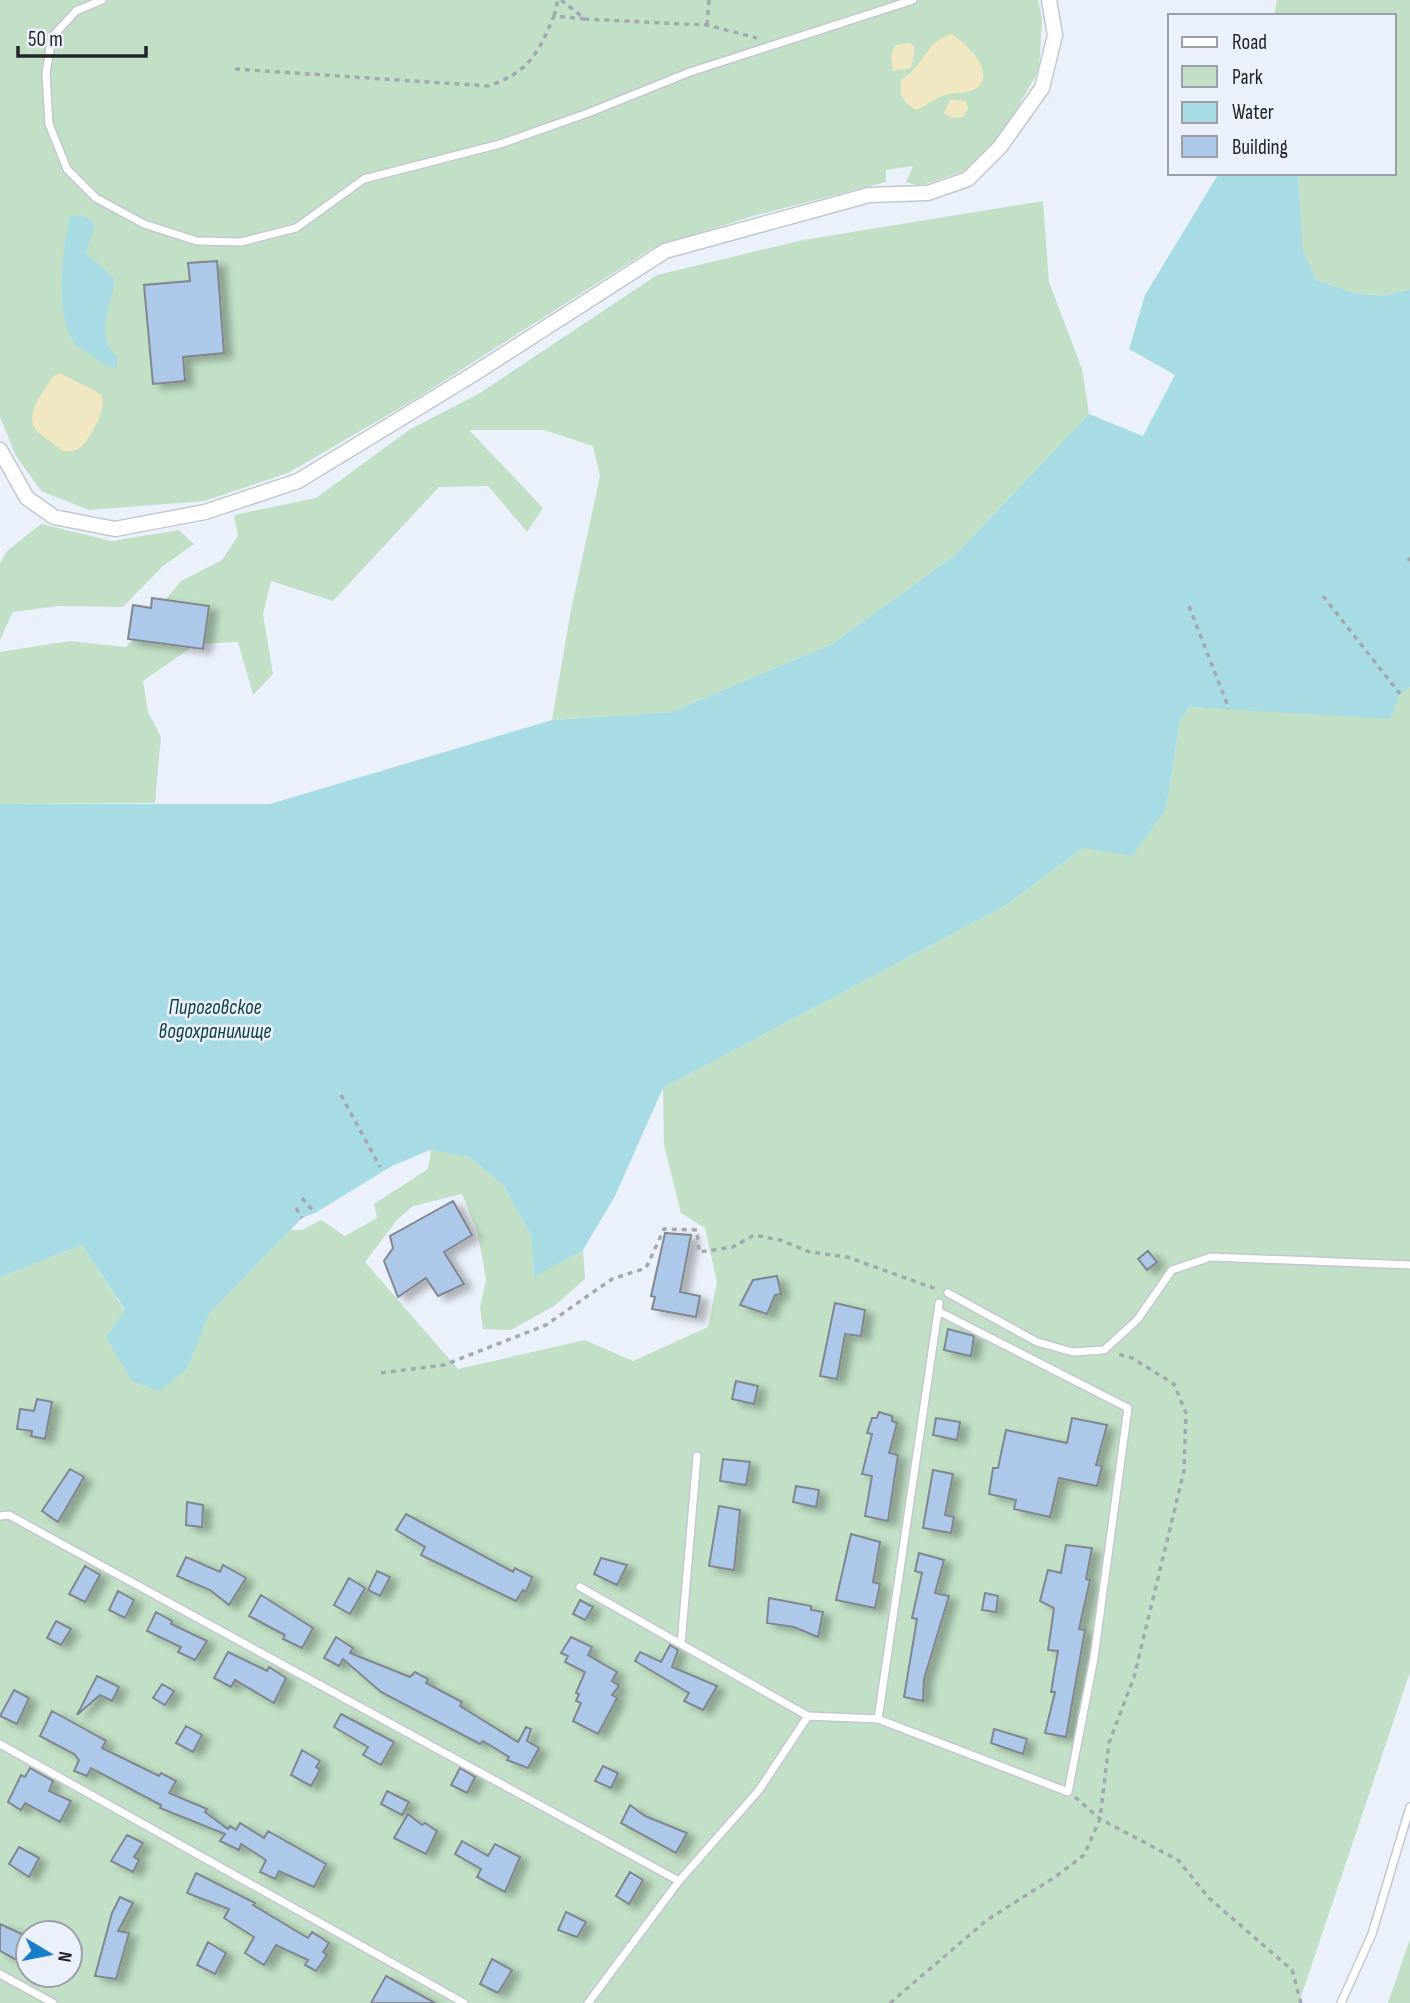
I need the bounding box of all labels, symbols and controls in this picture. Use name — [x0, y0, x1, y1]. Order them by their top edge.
scale bar — [18, 14, 145, 58]
legend — [1168, 14, 1396, 175]
text: 50 m — [28, 27, 63, 52]
text: Road — [1232, 30, 1267, 55]
text: Park — [1232, 65, 1263, 90]
text: Water — [1232, 100, 1274, 125]
text: Building — [1232, 135, 1288, 160]
water label: Пироговское водохранилище — [159, 995, 271, 1044]
north arrow — [14, 1919, 84, 1989]
text: N — [52, 1950, 76, 1964]

